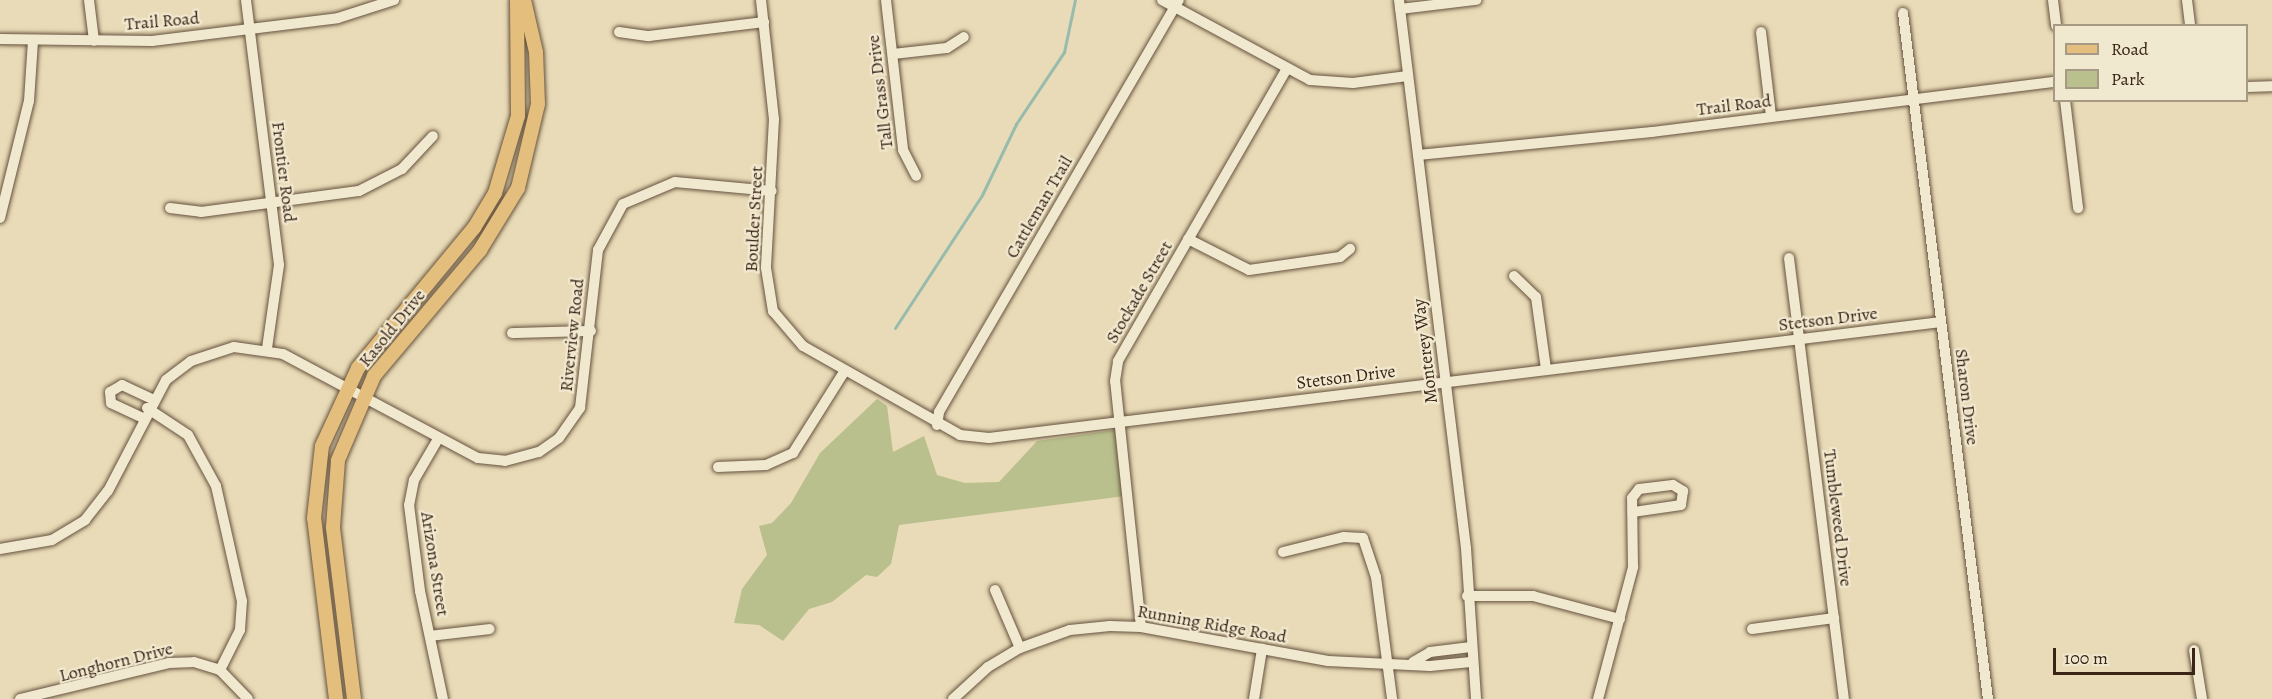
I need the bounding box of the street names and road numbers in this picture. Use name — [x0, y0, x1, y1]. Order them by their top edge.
street label: Trail Road — [124, 7, 200, 35]
street label: Tall Grass Drive — [862, 34, 898, 150]
street label: Trail Road — [1696, 90, 1772, 120]
street label: Frontier Road — [267, 120, 301, 224]
street label: Cattleman Trail — [1001, 152, 1077, 262]
street label: Boulder Street — [740, 165, 768, 273]
street label: Stockade Street — [1101, 237, 1177, 347]
street label: Riverview Road — [555, 277, 589, 393]
street label: Kasold Drive — [354, 285, 430, 371]
street label: Monterey Way — [1408, 297, 1442, 405]
street label: Stetson Drive — [1777, 302, 1879, 336]
street label: Sharon Drive — [1950, 348, 1984, 446]
street label: Stetson Drive — [1295, 360, 1397, 394]
street label: Tumbleweed Drive — [1819, 448, 1857, 588]
street label: Arizona Street — [416, 510, 454, 618]
street label: Running Ridge Road — [1136, 600, 1288, 648]
street label: Longhorn Drive — [57, 637, 175, 687]

